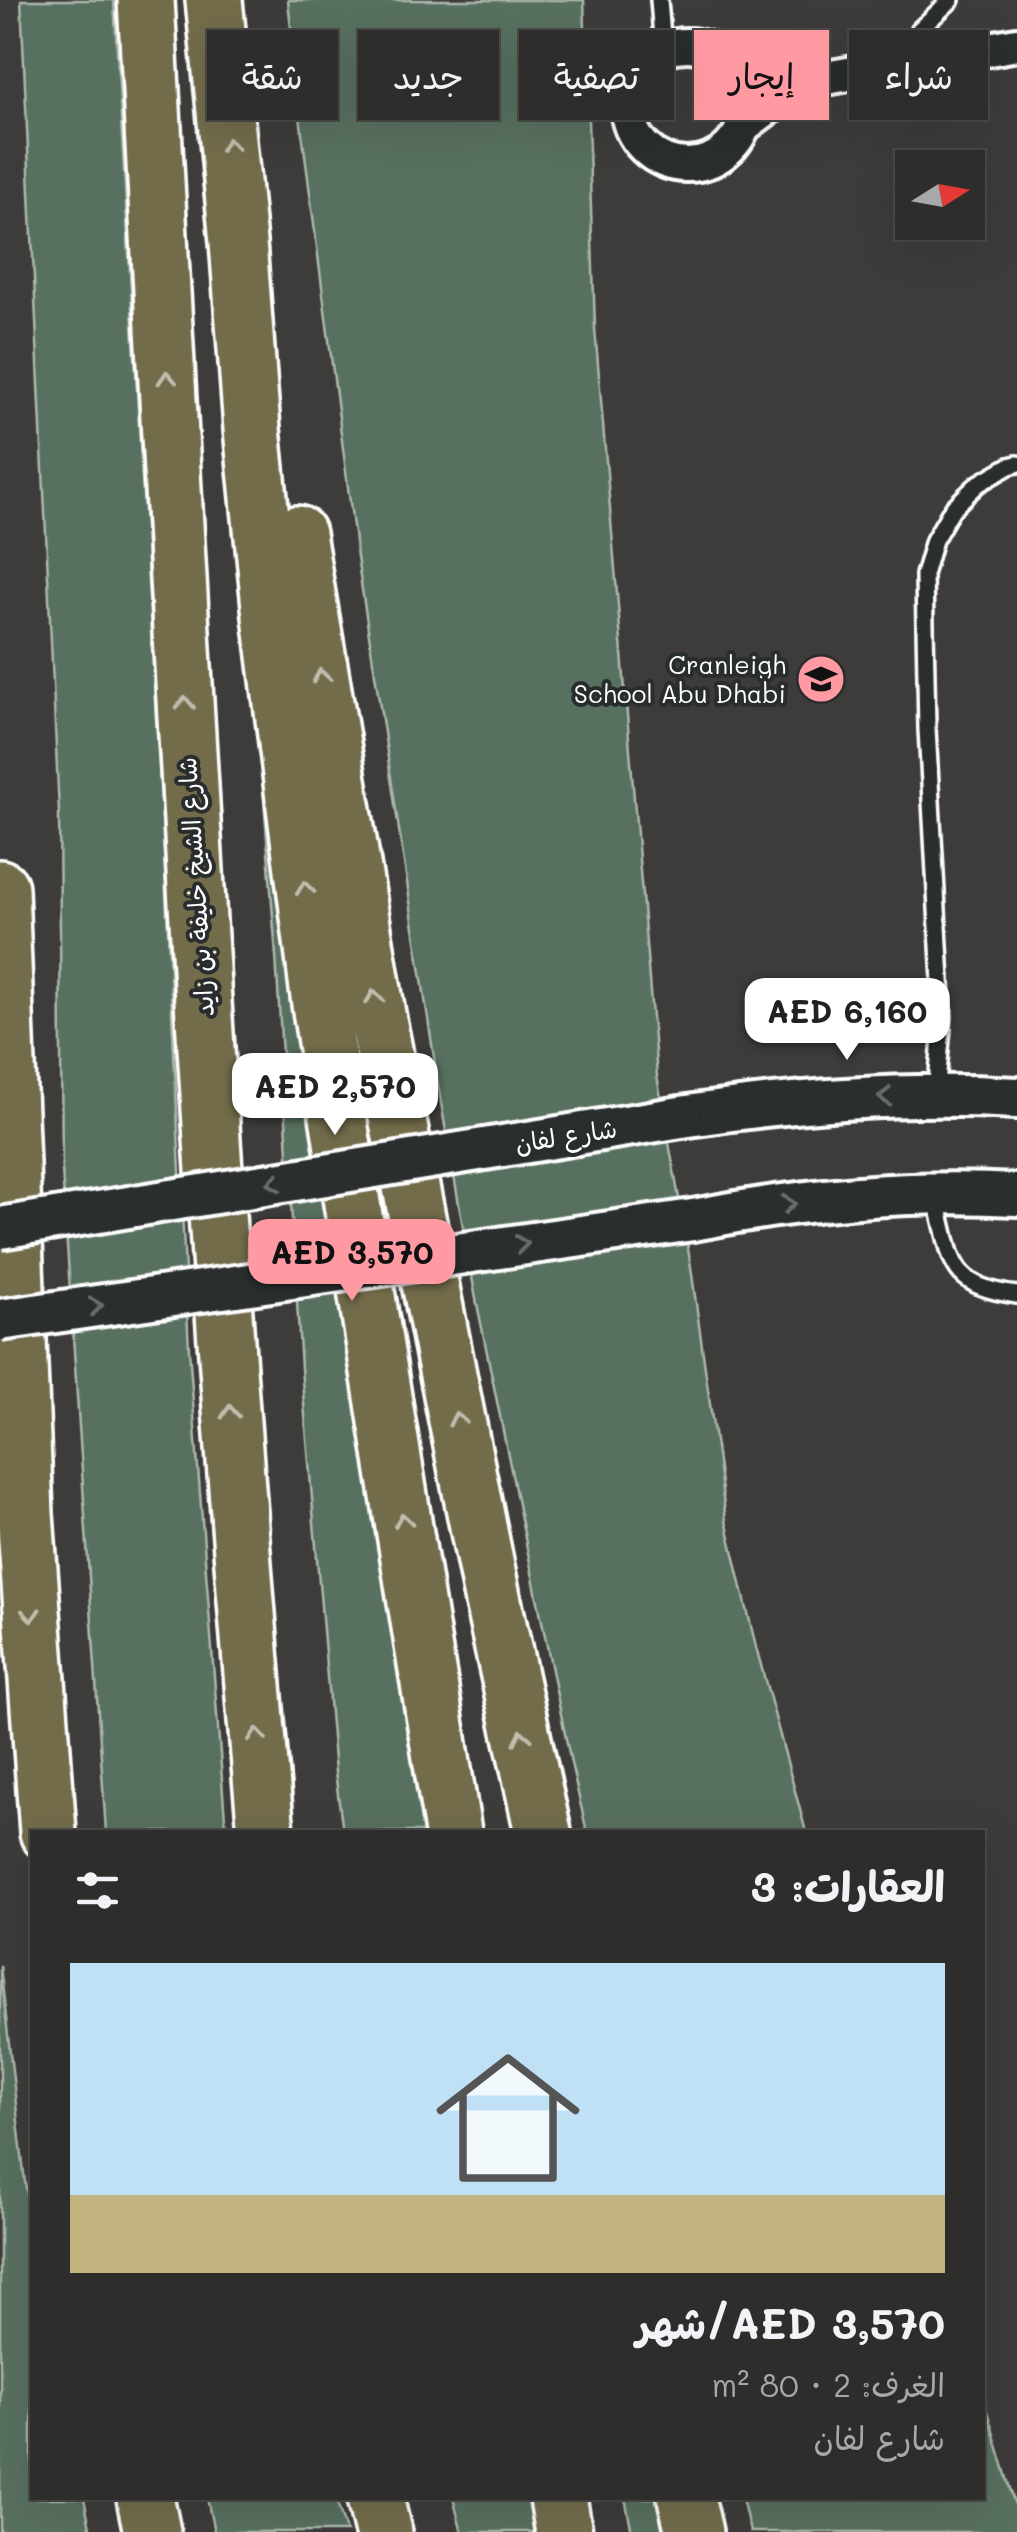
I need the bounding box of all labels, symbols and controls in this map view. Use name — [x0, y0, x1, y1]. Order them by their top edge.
chip: شقة — [207, 30, 338, 120]
chip: جديد — [358, 30, 499, 120]
chip: تصفية — [519, 30, 674, 120]
chip: إيجار — [694, 30, 829, 120]
chip: شراء — [849, 30, 988, 120]
one-way arrow — [218, 136, 240, 152]
north arrow — [895, 150, 985, 240]
map controls — [895, 150, 985, 240]
one-way arrow — [157, 370, 178, 386]
place label: Cranleigh School Abu Dhabi — [574, 648, 786, 709]
school or university icon: Cranleigh School Abu Dhabi — [795, 653, 847, 705]
one-way arrow — [311, 668, 332, 684]
one-way arrow — [175, 695, 196, 711]
street label: شارع الشيخ خليفة بن زايد — [170, 756, 223, 1018]
one-way arrow — [295, 879, 316, 895]
pin: AED 6,160 — [733, 978, 961, 1063]
one-way arrow — [365, 989, 386, 1005]
text: AED 6,160 — [767, 989, 927, 1031]
pin: AED 2,570 — [221, 1053, 449, 1138]
text: AED 2,570 — [254, 1064, 416, 1106]
one-way arrow — [876, 1086, 892, 1107]
street label: شارع لفان — [513, 1111, 620, 1162]
one-way arrow — [266, 1172, 282, 1193]
one-way arrow — [782, 1194, 798, 1215]
pin: AED 3,570 — [238, 1219, 466, 1304]
text: AED 3,570 — [270, 1230, 434, 1272]
one-way arrow — [514, 1235, 530, 1256]
one-way arrow — [88, 1297, 105, 1318]
one-way arrow — [220, 1403, 242, 1419]
one-way arrow — [447, 1411, 468, 1428]
one-way arrow — [394, 1512, 415, 1528]
one-way arrow — [20, 1608, 41, 1624]
one-way arrow — [247, 1727, 269, 1743]
one-way arrow — [513, 1729, 534, 1746]
text: العقارات: 3 — [751, 1858, 945, 1913]
icon: filters — [70, 1863, 125, 1918]
icon: home — [418, 2028, 598, 2208]
text: AED 3,570/شهر — [636, 2295, 945, 2350]
text: الغرف: 2 · 80 m² — [712, 2363, 945, 2405]
text: شارع لفان — [814, 2416, 945, 2458]

